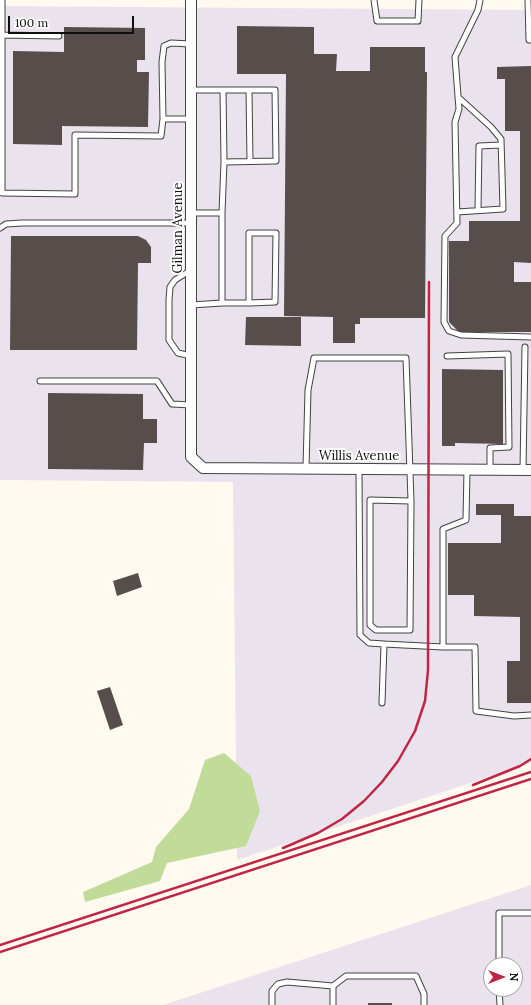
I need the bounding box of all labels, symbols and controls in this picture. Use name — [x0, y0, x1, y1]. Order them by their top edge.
scale bar — [10, 8, 136, 34]
text: 100 m — [15, 15, 48, 30]
street label: Gilman Avenue — [170, 183, 186, 273]
street label: Willis Avenue — [319, 448, 399, 464]
north arrow — [483, 957, 523, 997]
text: N — [507, 973, 521, 981]

